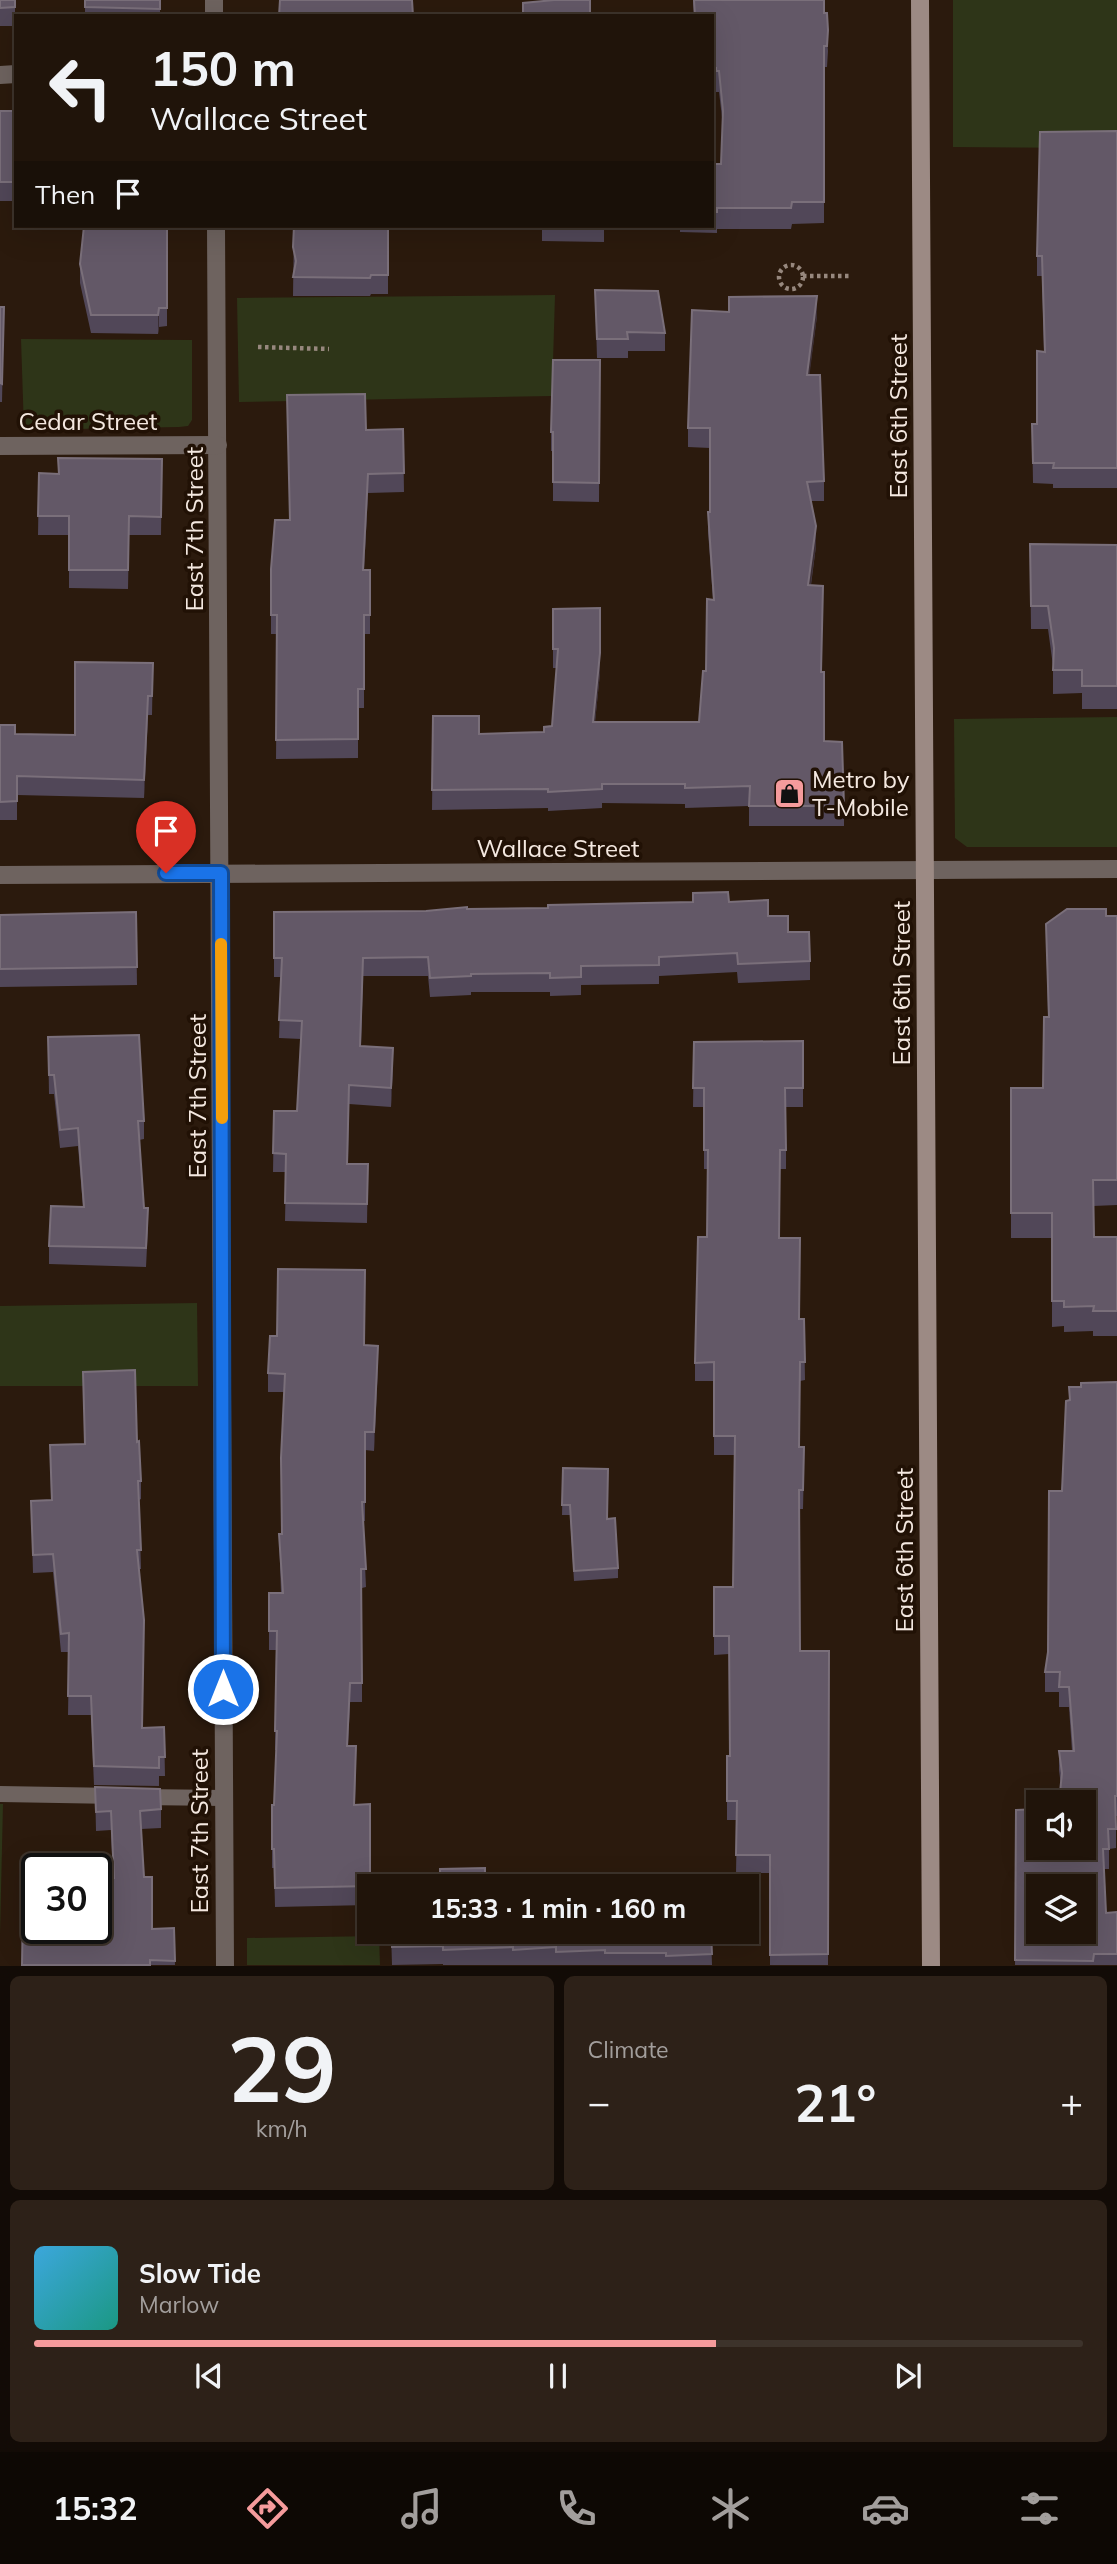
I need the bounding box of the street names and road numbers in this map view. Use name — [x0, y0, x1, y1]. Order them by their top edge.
street label: East 6th Street — [883, 334, 913, 498]
street label: Cedar Street — [19, 406, 157, 436]
street label: East 7th Street — [179, 447, 209, 611]
street label: Wallace Street — [477, 833, 639, 863]
street label: East 6th Street — [886, 901, 916, 1065]
street label: East 7th Street — [182, 1014, 212, 1178]
street label: East 6th Street — [889, 1468, 919, 1632]
street label: East 7th Street — [184, 1749, 214, 1913]

